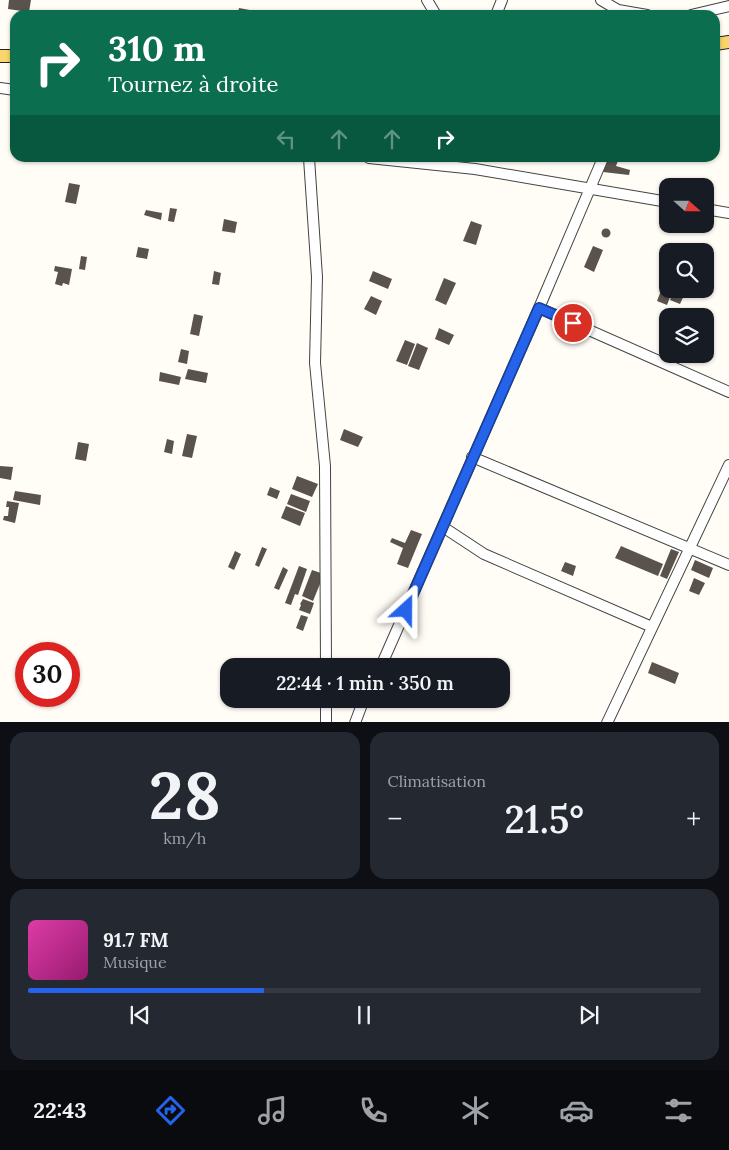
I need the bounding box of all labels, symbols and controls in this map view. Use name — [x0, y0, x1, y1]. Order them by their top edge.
text: 310 m — [108, 26, 205, 71]
icon: right — [25, 30, 90, 95]
text: Tournez à droite — [108, 70, 278, 98]
icon: left — [272, 125, 300, 153]
icon: ahead — [325, 125, 353, 153]
icon: ahead — [378, 125, 406, 153]
icon: right — [431, 125, 459, 153]
north arrow — [659, 178, 714, 232]
map controls — [659, 178, 714, 363]
button: search — [659, 243, 714, 298]
pin — [552, 302, 594, 344]
button: layers — [659, 308, 714, 363]
icon: arrive — [559, 309, 587, 337]
position arrow — [379, 583, 431, 635]
speed limit sign: 30 — [15, 642, 80, 707]
text: 22:44 · 1 min · 350 m — [276, 671, 454, 695]
text: 28 — [149, 754, 221, 837]
text: Climatisation — [388, 771, 486, 791]
text: 21.5° — [504, 795, 584, 843]
text: − — [388, 801, 402, 837]
text: + — [686, 801, 701, 837]
text: km/h — [163, 828, 206, 848]
text: 91.7 FM — [103, 928, 169, 952]
text: Musique — [103, 952, 167, 972]
icon: previous — [126, 1001, 154, 1029]
icon: pause — [350, 1001, 378, 1029]
icon: next — [575, 1001, 603, 1029]
icon: directions — [153, 1093, 188, 1128]
icon: music — [255, 1093, 290, 1128]
icon: phone — [356, 1093, 391, 1128]
icon: climate — [458, 1093, 493, 1128]
icon: car — [559, 1093, 594, 1128]
icon: filters — [661, 1093, 696, 1128]
text: 22:43 — [33, 1096, 87, 1124]

